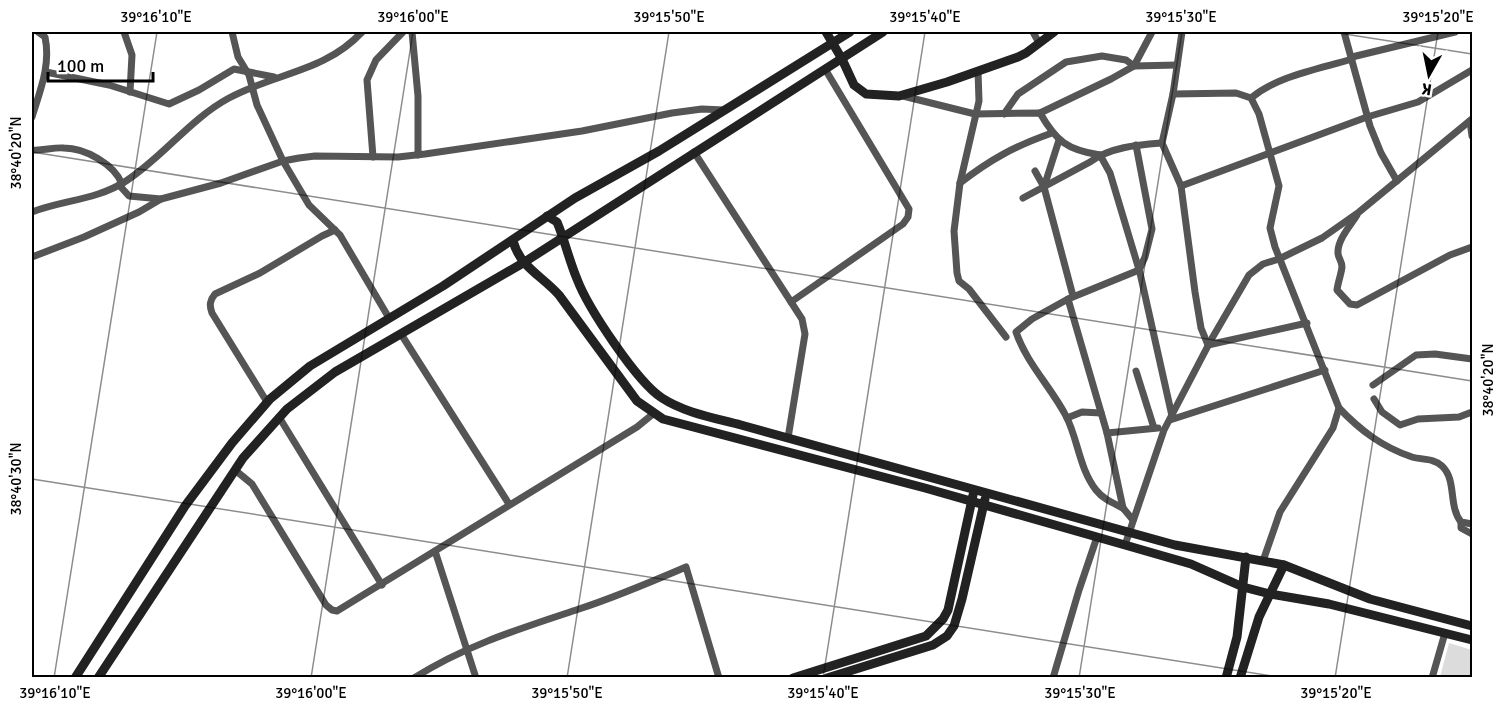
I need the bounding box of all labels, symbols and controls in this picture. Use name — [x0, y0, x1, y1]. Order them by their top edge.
text: 39°16'10"E — [120, 8, 192, 26]
text: 39°16'00"E — [377, 8, 449, 26]
text: 39°15'50"E — [633, 8, 705, 26]
text: 39°15'40"E — [889, 8, 961, 26]
text: 39°15'30"E — [1145, 8, 1217, 26]
text: 39°15'20"E — [1402, 8, 1474, 26]
scale bar — [48, 45, 153, 83]
north arrow — [1399, 45, 1459, 105]
text: 100 m — [57, 55, 104, 77]
text: K — [1420, 78, 1433, 99]
text: 38°40'20"N — [7, 116, 25, 190]
text: 38°40'20"N — [1479, 343, 1497, 417]
text: 38°40'30"N — [7, 442, 25, 516]
text: 39°16'10"E — [19, 684, 91, 702]
text: 39°16'00"E — [275, 684, 347, 702]
text: 39°15'50"E — [531, 684, 603, 702]
text: 39°15'40"E — [787, 684, 859, 702]
text: 39°15'30"E — [1044, 684, 1116, 702]
text: 39°15'20"E — [1300, 684, 1372, 702]

